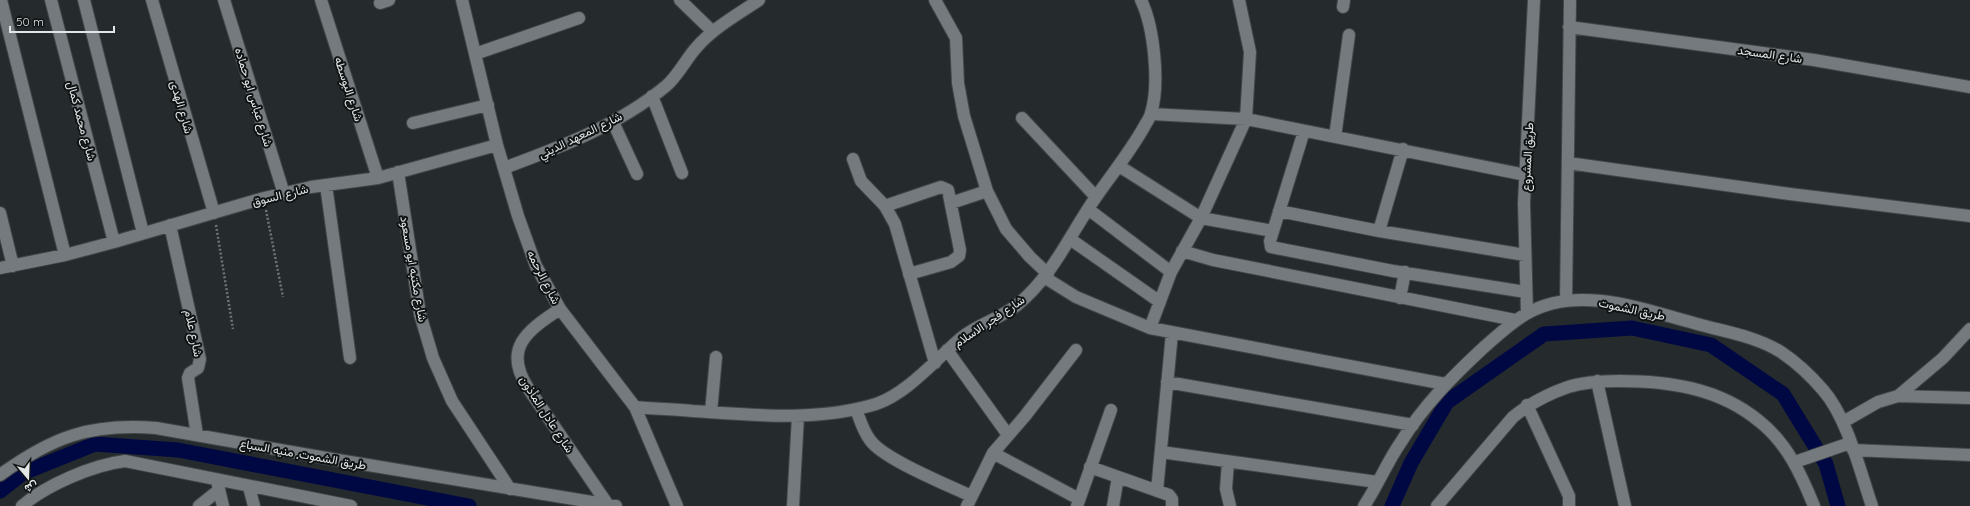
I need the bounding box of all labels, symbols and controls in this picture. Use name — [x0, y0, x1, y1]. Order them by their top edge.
scale bar — [10, 8, 114, 34]
text: 50 m — [16, 14, 44, 29]
street label: شارع المسجد — [1736, 42, 1803, 68]
street label: شارع عباس ابو حماده — [230, 46, 276, 149]
street label: شارع البوسطه — [330, 55, 366, 124]
street label: شارع الهدى — [165, 79, 197, 136]
street label: شارع محمد كمال — [62, 80, 100, 163]
street label: شارع المعهد الديني — [536, 108, 626, 164]
street label: طريق المشروع — [1518, 122, 1538, 192]
street label: شارع السوق — [250, 181, 310, 211]
street label: شارع مكتبه ابو مسعود — [395, 215, 431, 323]
street label: شارع الرحمه — [522, 248, 564, 307]
street label: شارع فجر الاسلام — [951, 292, 1028, 352]
street label: طريق الشموت — [1597, 295, 1667, 324]
street label: شارع علام — [180, 308, 206, 358]
street label: شارع عادل المأذون — [515, 373, 578, 456]
street label: طريق الشموت, منيه السباع — [238, 435, 368, 475]
north arrow — [8, 458, 48, 498]
text: ش — [23, 479, 40, 496]

